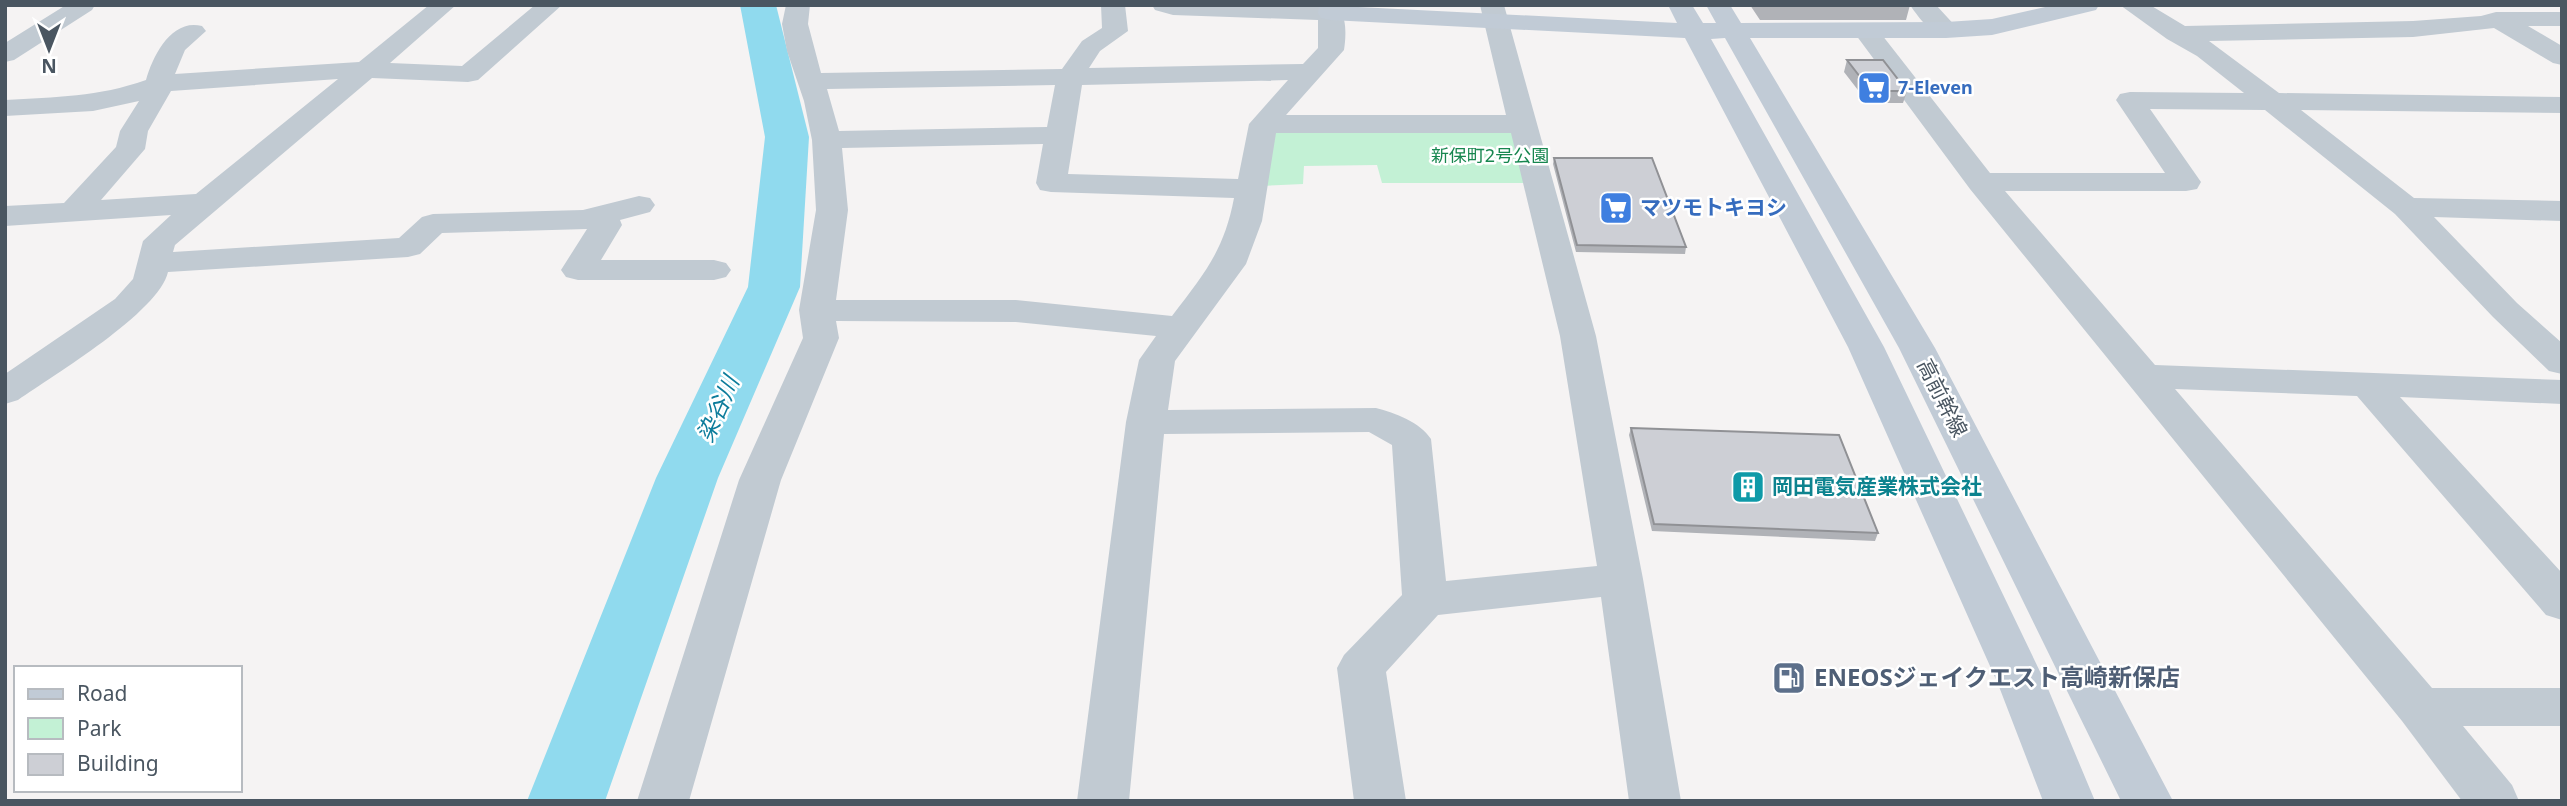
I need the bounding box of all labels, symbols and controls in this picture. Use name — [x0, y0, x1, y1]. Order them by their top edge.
north arrow — [14, 14, 84, 84]
text: N — [41, 53, 57, 79]
supermarket icon: 7-Eleven — [1855, 69, 1893, 107]
place label: 7-Eleven — [1898, 75, 1973, 99]
park label: 新保町2号公園 — [1431, 143, 1549, 167]
supermarket icon: マツモトキヨシ — [1597, 189, 1635, 227]
place label: マツモトキヨシ — [1640, 193, 1787, 221]
street label: 高前幹線 — [1911, 354, 1974, 441]
water label: 染谷川 — [688, 368, 747, 447]
building icon: 岡田電気産業株式会社 — [1729, 468, 1767, 506]
place label: 岡田電気産業株式会社 — [1772, 472, 1982, 500]
fuel station icon: ENEOSジェイクエスト高崎新保店 — [1770, 659, 1808, 697]
place label: ENEOSジェイクエスト高崎新保店 — [1814, 660, 2180, 693]
legend — [14, 666, 242, 792]
text: Road — [77, 679, 127, 707]
text: Park — [77, 714, 122, 742]
text: Building — [77, 749, 159, 777]

